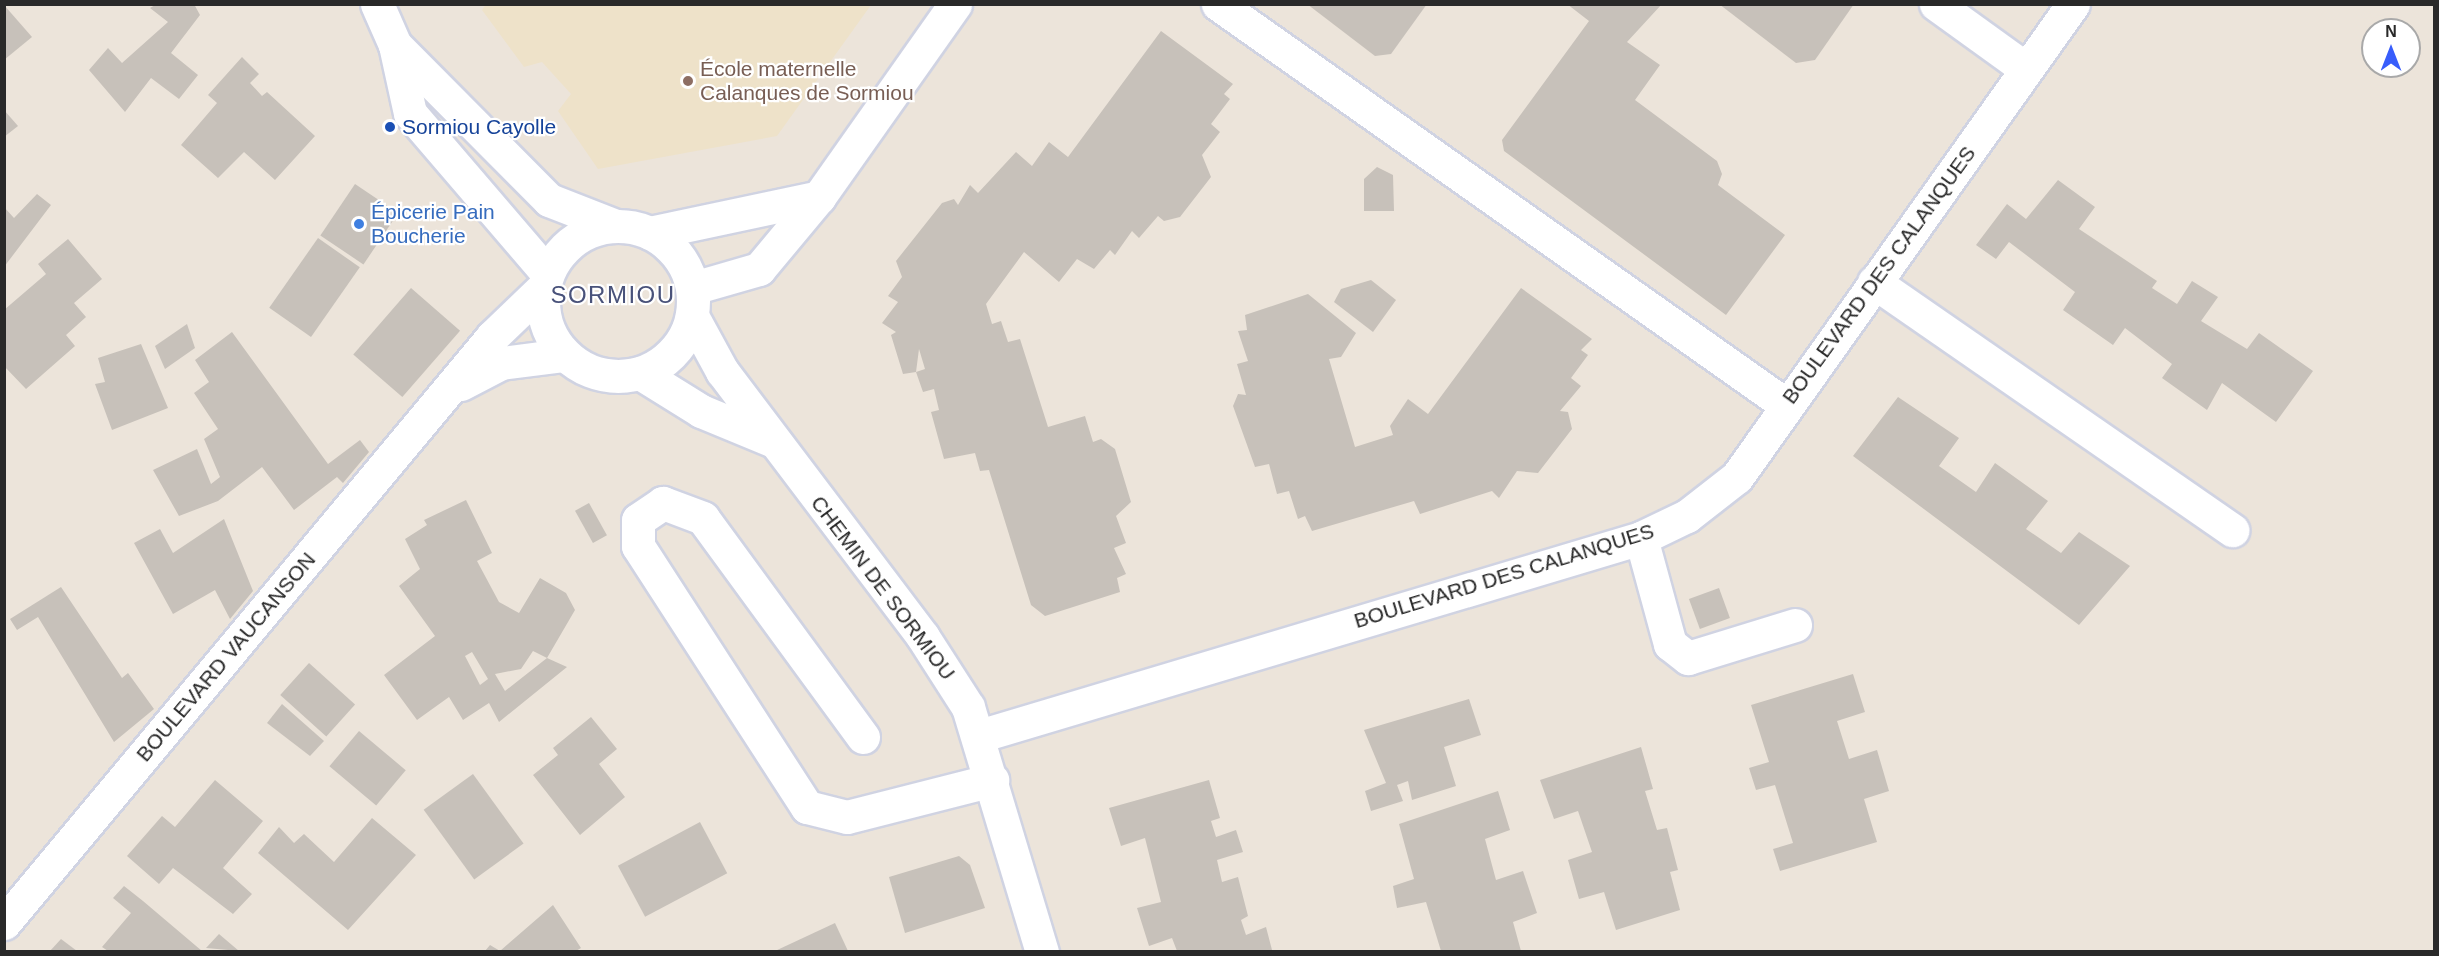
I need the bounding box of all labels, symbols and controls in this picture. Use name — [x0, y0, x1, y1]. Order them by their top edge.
north arrow — [2361, 18, 2421, 78]
text: N — [2385, 23, 2397, 40]
place label: École maternelle Calanques de Sormiou — [700, 56, 914, 106]
marker: École maternelle Calanques de Sormiou — [681, 74, 695, 88]
place label: Sormiou Cayolle — [402, 114, 556, 140]
marker: Sormiou Cayolle — [383, 120, 397, 134]
street label: BOULEVARD DES CALANQUES — [1777, 141, 1981, 409]
place label: Épicerie Pain Boucherie — [371, 199, 495, 249]
marker: Épicerie Pain Boucherie — [352, 217, 366, 231]
district label: SORMIOU — [550, 281, 676, 309]
street label: CHEMIN DE SORMIOU — [806, 491, 960, 685]
street label: BOULEVARD DES CALANQUES — [1351, 518, 1657, 634]
street label: BOULEVARD VAUCANSON — [131, 547, 321, 767]

